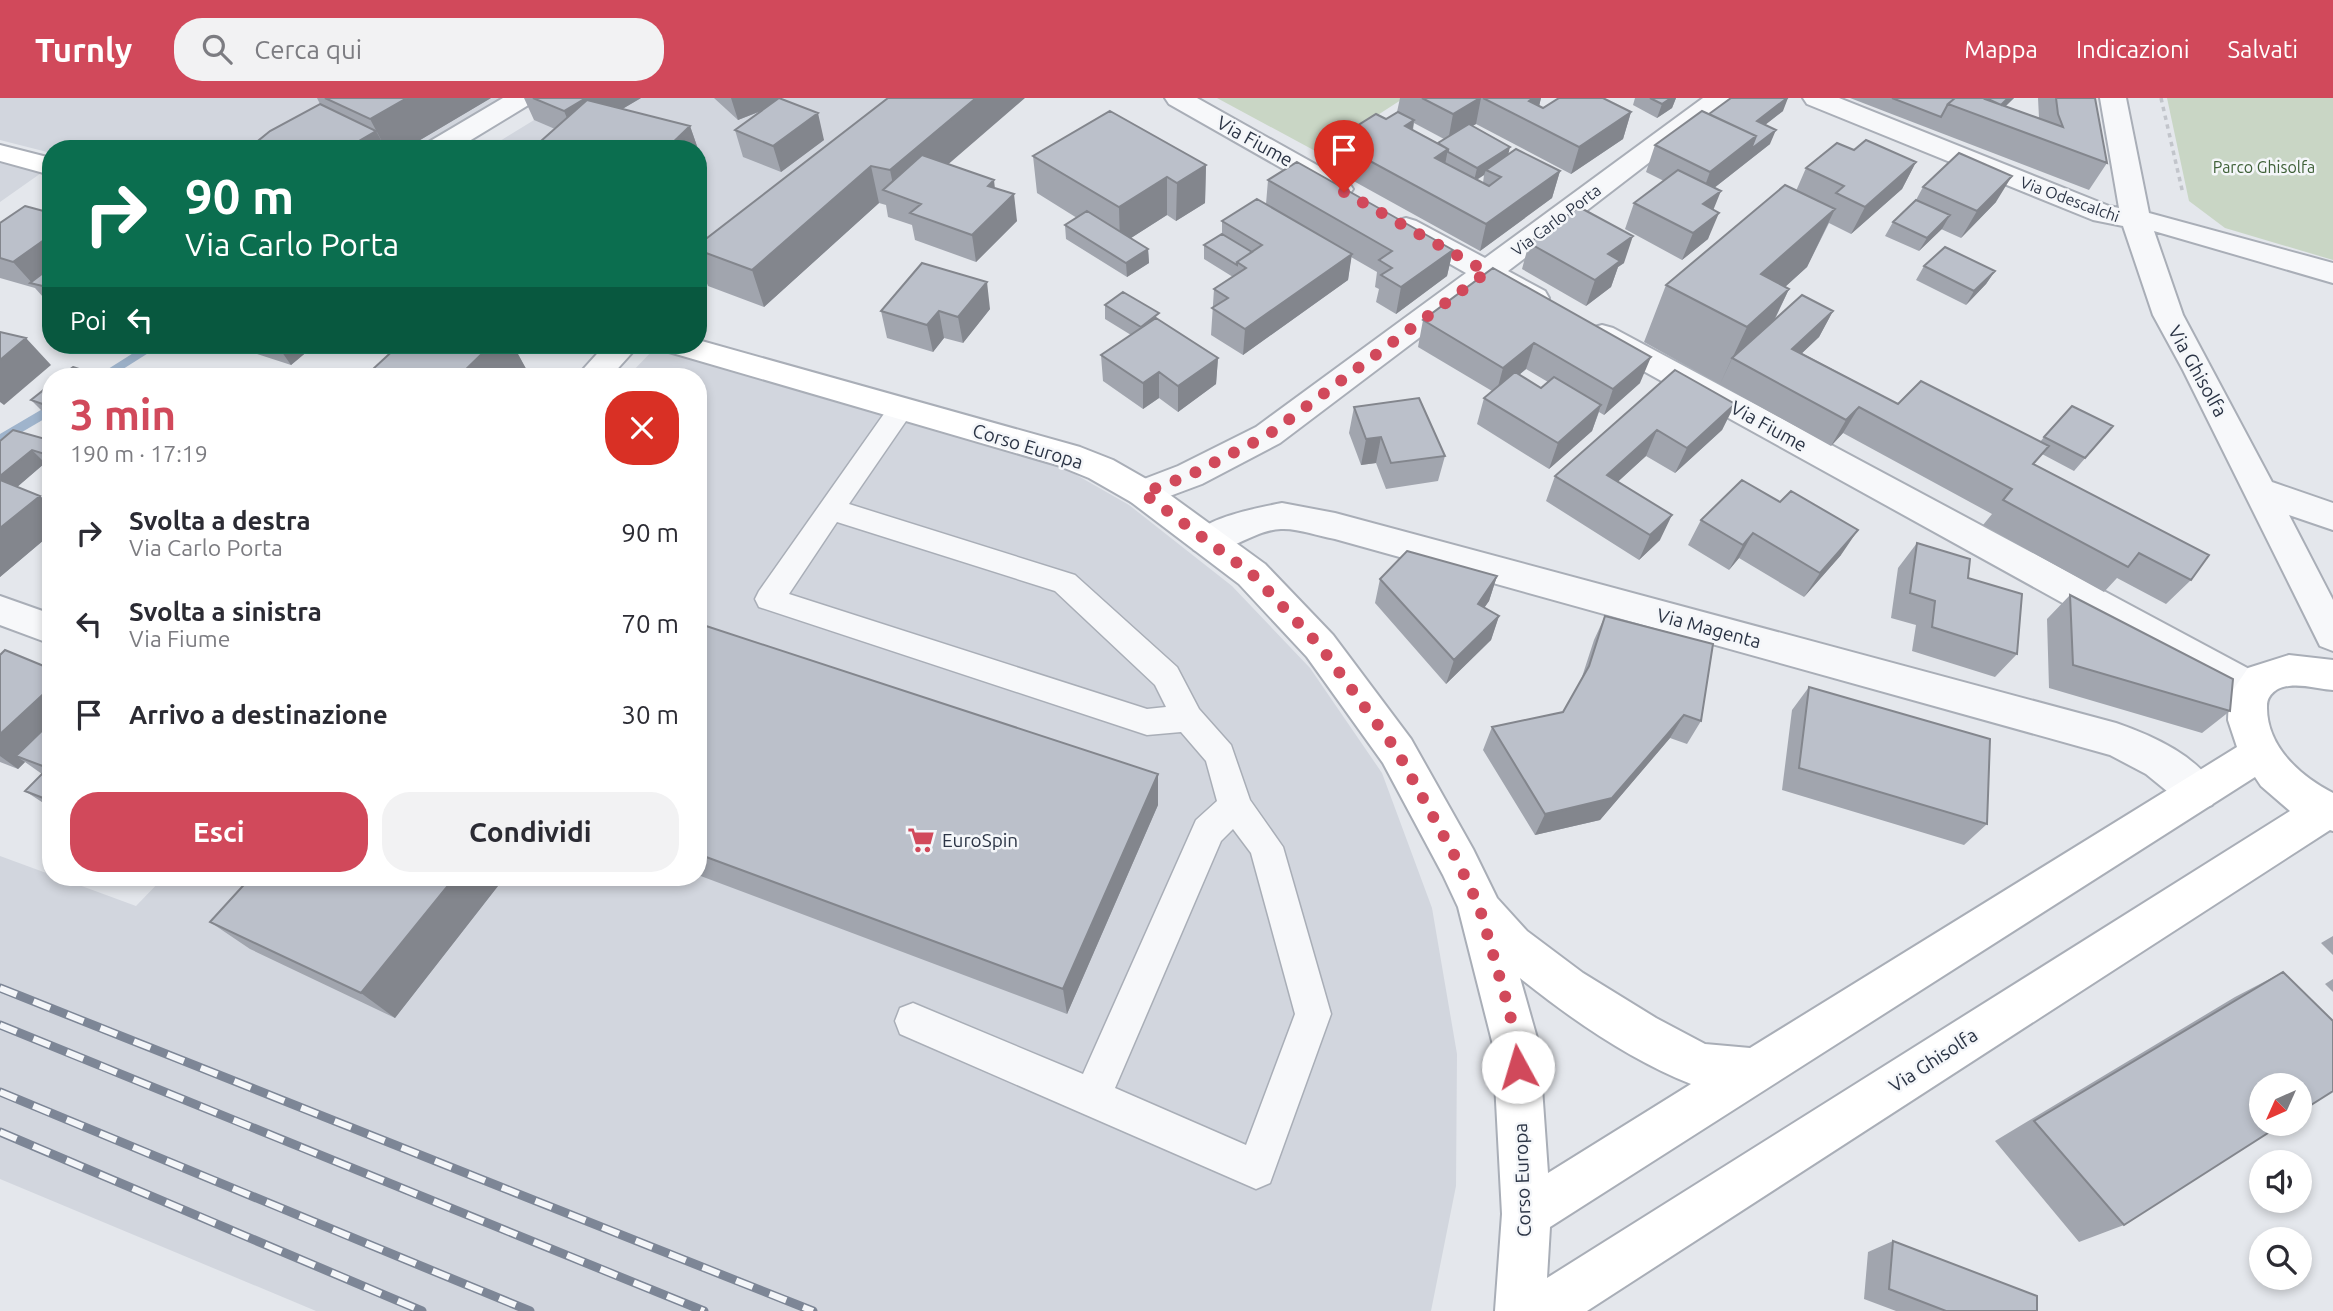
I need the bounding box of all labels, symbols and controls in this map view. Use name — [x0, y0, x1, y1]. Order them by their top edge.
search box — [174, 18, 664, 81]
icon: search — [198, 30, 236, 68]
text: Turnly — [35, 31, 132, 68]
text: Cerca qui — [254, 35, 362, 64]
text: Mappa — [1964, 36, 2038, 63]
text: Indicazioni — [2076, 36, 2190, 63]
text: Salvati — [2228, 36, 2298, 63]
street label: Via Fiume — [1213, 111, 1297, 171]
pin — [1314, 120, 1374, 192]
icon: arrive — [1325, 131, 1363, 169]
park label: Parco Ghisolfa — [2213, 158, 2315, 176]
icon: right — [70, 168, 161, 259]
text: 90 m — [185, 168, 294, 223]
street label: Via Odescalchi — [2018, 173, 2122, 225]
street label: Via Carlo Porta — [1508, 181, 1604, 259]
text: Via Carlo Porta — [185, 226, 399, 262]
icon: left — [121, 301, 159, 339]
text: Poi — [70, 306, 107, 335]
street label: Via Ghisolfa — [2164, 322, 2232, 420]
text: 3 min — [70, 391, 176, 438]
button: close — [605, 391, 679, 465]
street label: Via Fiume — [1727, 396, 1811, 456]
street label: Corso Europa — [970, 419, 1086, 473]
text: 190 m · 17:19 — [70, 441, 208, 466]
text: Svolta a destra — [129, 506, 311, 535]
icon: right — [70, 514, 108, 552]
text: 90 m — [621, 518, 679, 547]
text: Via Carlo Porta — [129, 535, 283, 560]
text: Svolta a sinistra — [129, 597, 322, 626]
street label: Via Magenta — [1654, 604, 1764, 652]
icon: left — [70, 605, 108, 643]
text: 70 m — [621, 609, 679, 638]
text: Via Fiume — [129, 626, 230, 651]
icon: arrive — [70, 696, 108, 734]
text: Arrivo a destinazione — [129, 700, 388, 729]
text: 30 m — [621, 700, 679, 729]
button: Esci — [70, 792, 368, 872]
button: Condividi — [382, 792, 679, 872]
supermarket icon: EuroSpin — [906, 825, 936, 855]
place label: EuroSpin — [942, 829, 1018, 851]
street label: Via Ghisolfa — [1885, 1023, 1981, 1097]
position arrow — [1481, 1030, 1555, 1104]
north arrow — [2249, 1073, 2312, 1136]
map controls — [2249, 1073, 2312, 1290]
street label: Corso Europa — [1509, 1123, 1535, 1237]
button: sound — [2249, 1150, 2312, 1213]
button: search — [2249, 1227, 2312, 1290]

